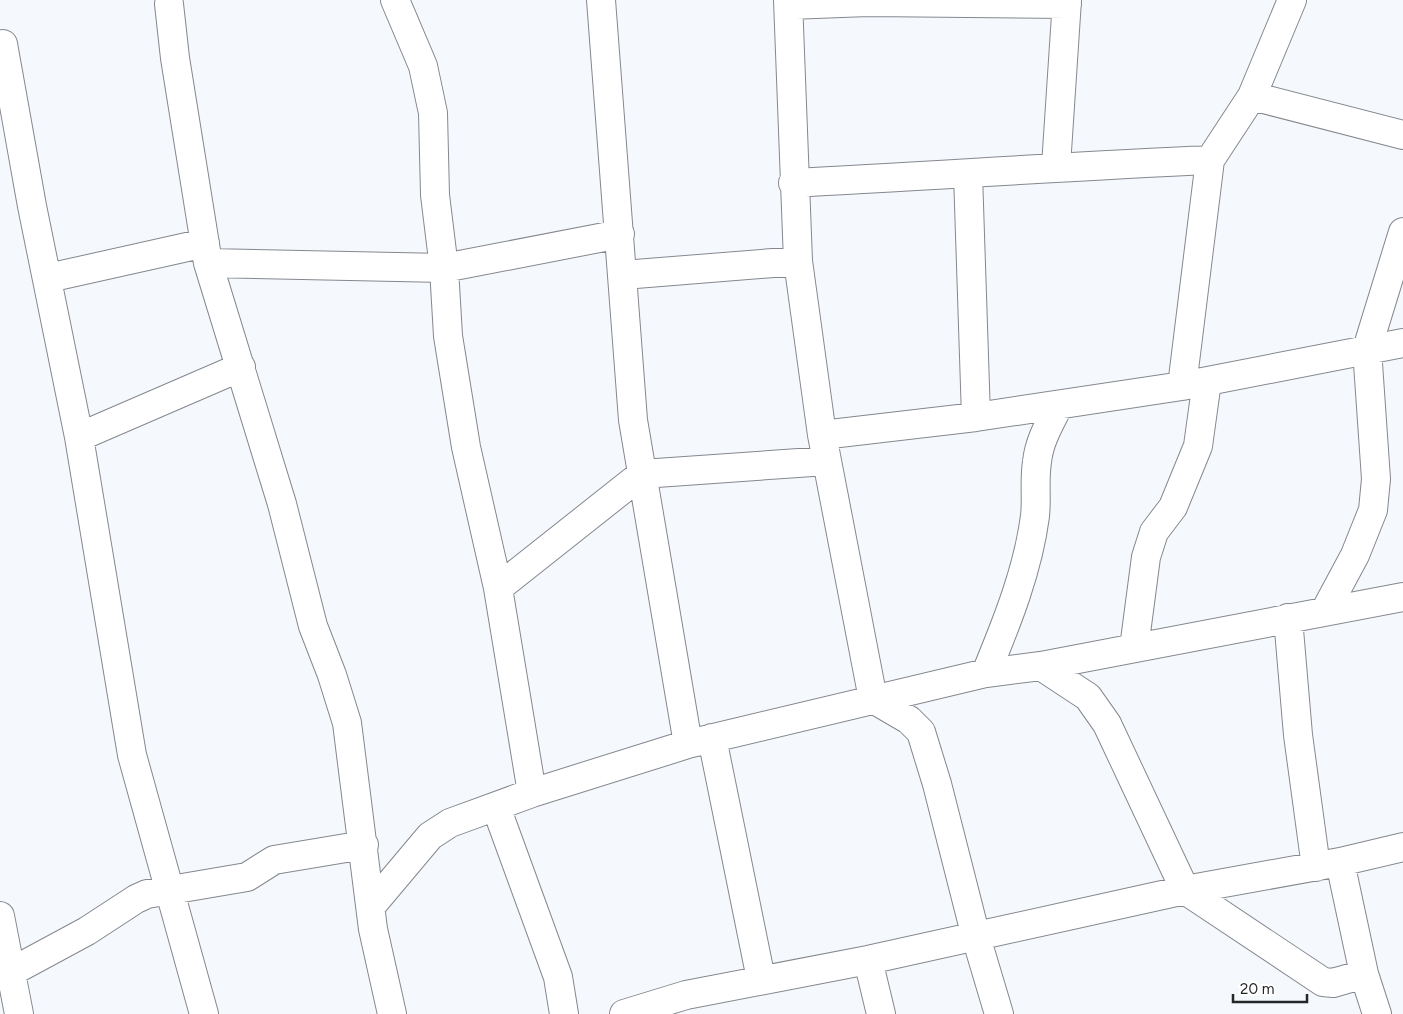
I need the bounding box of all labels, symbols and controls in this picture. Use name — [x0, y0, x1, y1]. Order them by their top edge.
scale bar — [1233, 972, 1307, 1004]
text: 20 m — [1240, 980, 1274, 998]

